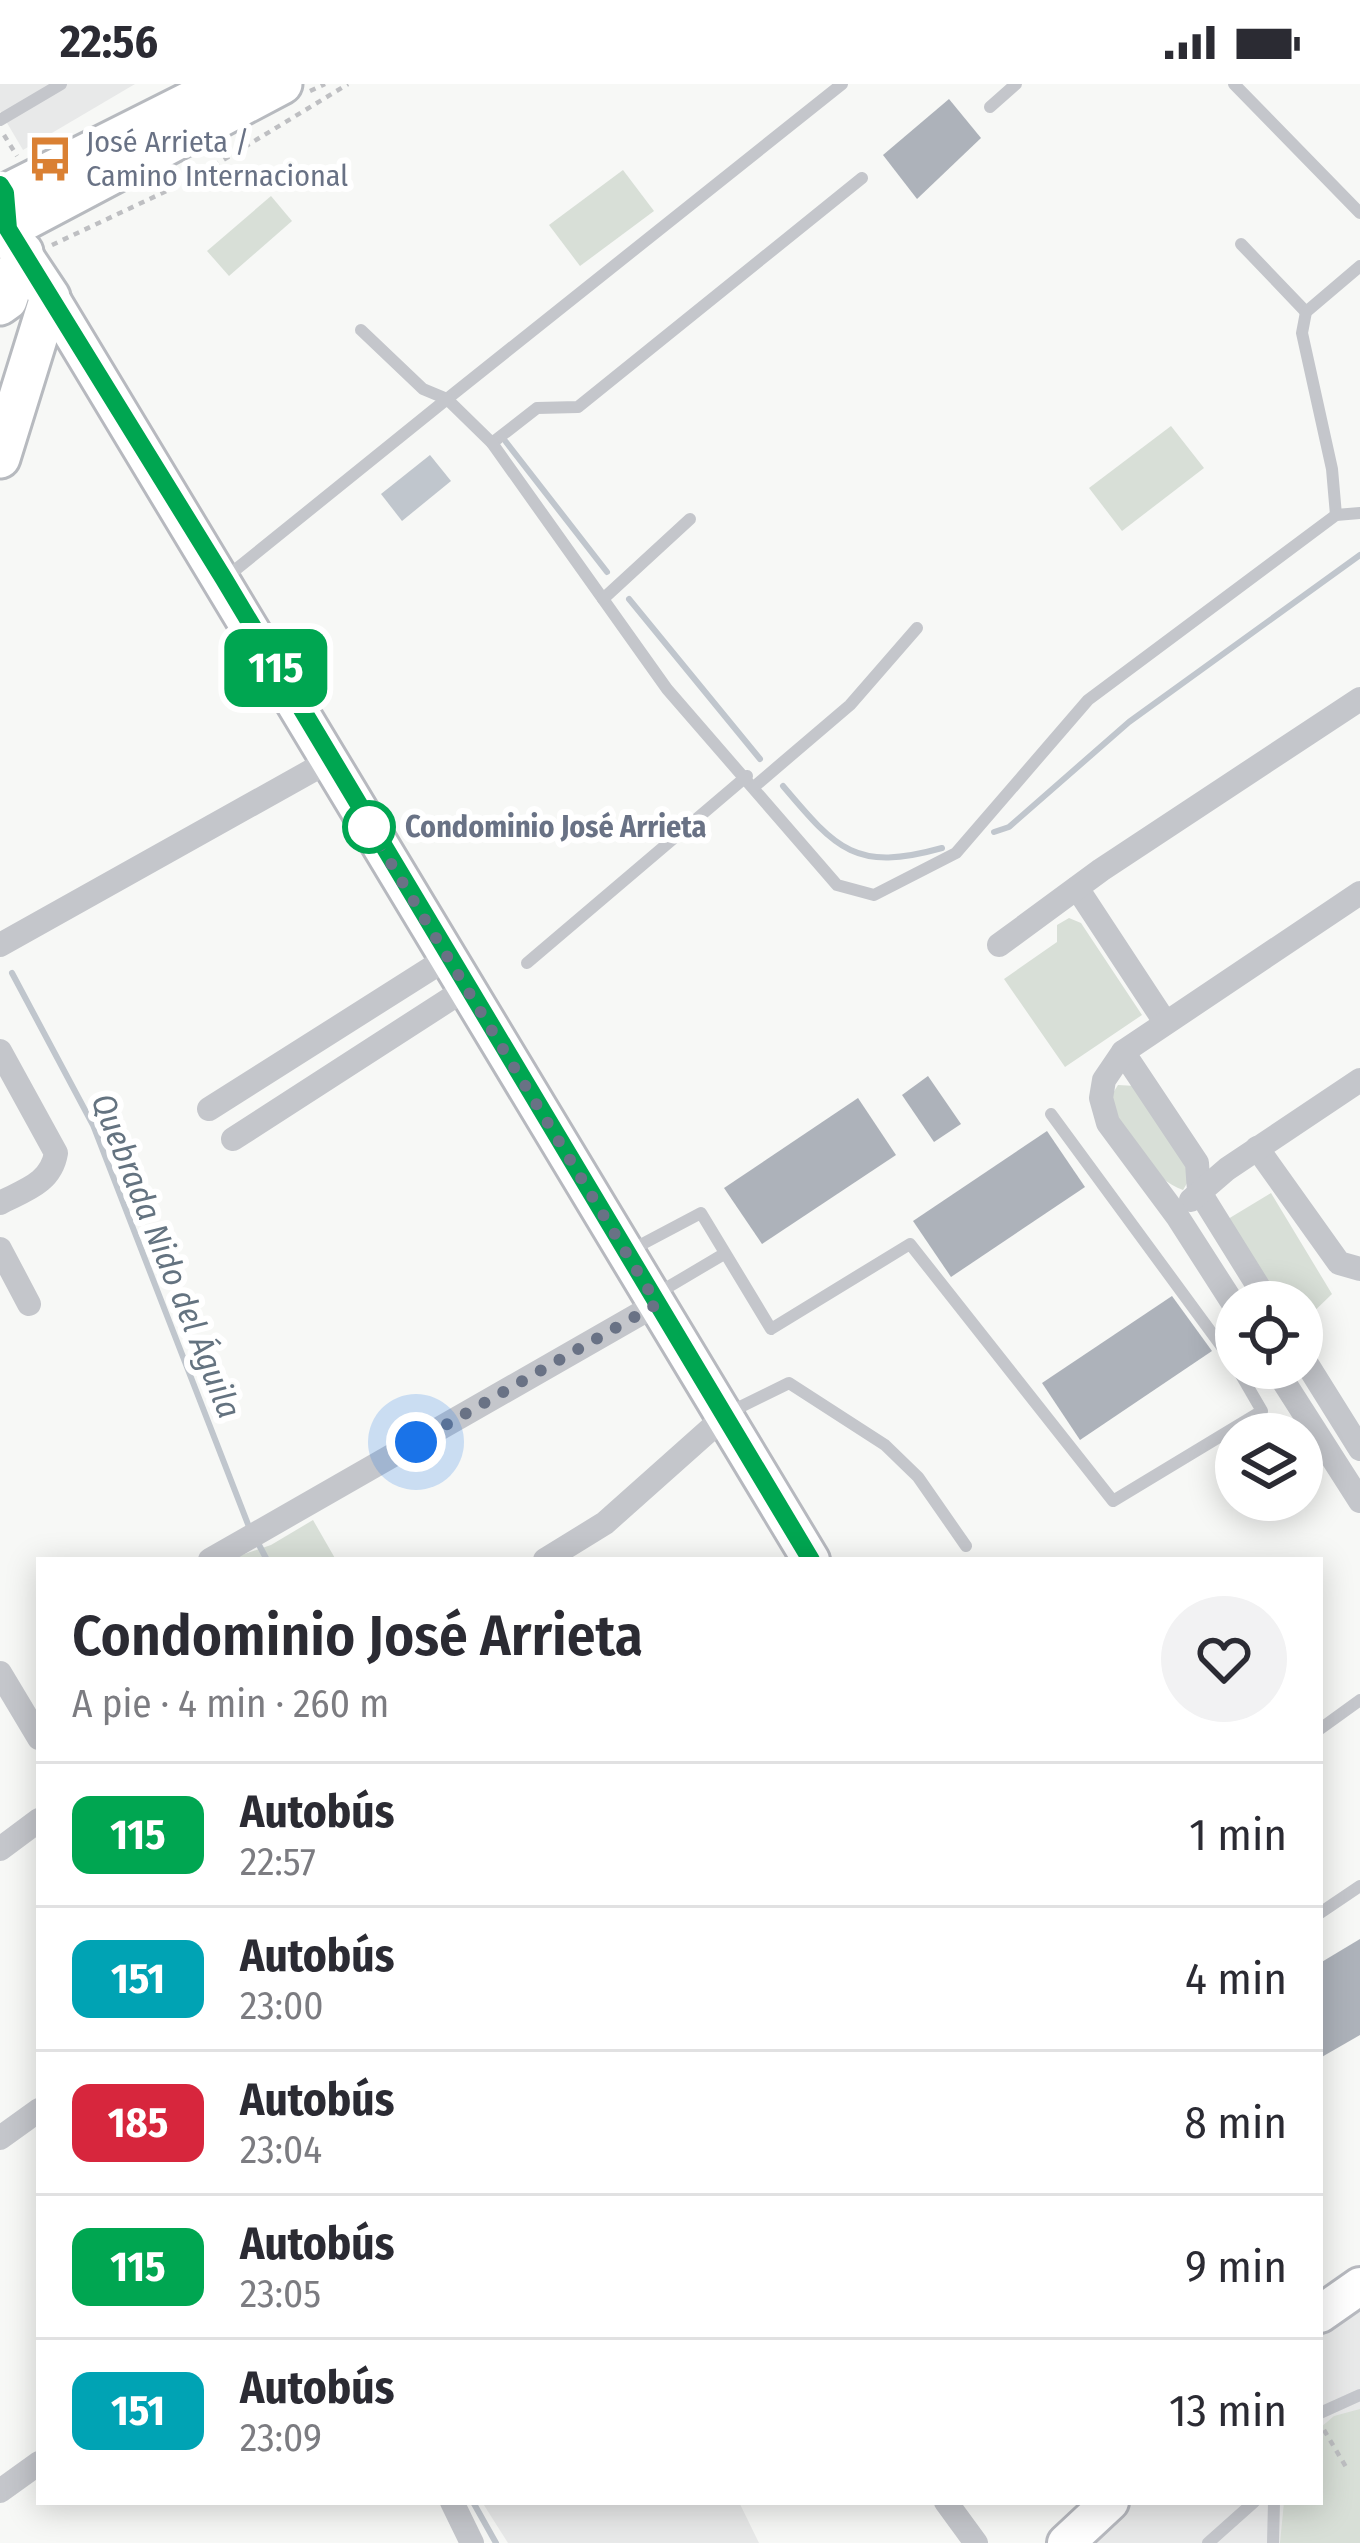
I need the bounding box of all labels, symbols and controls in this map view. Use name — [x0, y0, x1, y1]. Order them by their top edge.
text: 22:56 — [60, 15, 158, 69]
place label: José Arrieta / Camino Internacional — [86, 124, 348, 194]
bus stop icon: José Arrieta / Camino Internacional — [25, 134, 75, 184]
line badge: 115 — [207, 629, 345, 707]
text: 115 — [248, 643, 304, 693]
marker: Condominio José Arrieta — [344, 802, 394, 852]
place label: Condominio José Arrieta — [405, 809, 706, 845]
water label: Quebrada Nido del Águila — [83, 1088, 249, 1424]
map controls — [1215, 1281, 1323, 1521]
button: locate — [1215, 1281, 1323, 1389]
your location — [386, 1412, 446, 1472]
button: layers — [1215, 1413, 1323, 1521]
button: heart — [1161, 1596, 1287, 1722]
text: Condominio José Arrieta — [72, 1602, 643, 1670]
text: A pie · 4 min · 260 m — [72, 1681, 389, 1727]
text: Autobús — [240, 1785, 394, 1839]
text: 1 min — [1189, 1808, 1287, 1862]
text: 115 — [110, 1810, 166, 1860]
text: 22:57 — [240, 1839, 316, 1885]
text: Autobús — [240, 1929, 394, 1983]
text: 4 min — [1185, 1952, 1287, 2006]
text: 151 — [111, 1954, 165, 2004]
text: 23:00 — [240, 1983, 324, 2029]
text: Autobús — [240, 2073, 394, 2127]
text: 8 min — [1184, 2096, 1287, 2150]
text: 185 — [108, 2098, 168, 2148]
text: 23:04 — [240, 2127, 322, 2173]
text: Autobús — [240, 2217, 394, 2271]
text: 9 min — [1185, 2240, 1287, 2294]
text: 115 — [110, 2242, 166, 2292]
text: 23:05 — [240, 2271, 321, 2317]
text: Autobús — [240, 2361, 394, 2415]
text: 13 min — [1169, 2384, 1287, 2438]
text: 151 — [111, 2386, 165, 2436]
text: 23:09 — [240, 2415, 322, 2461]

